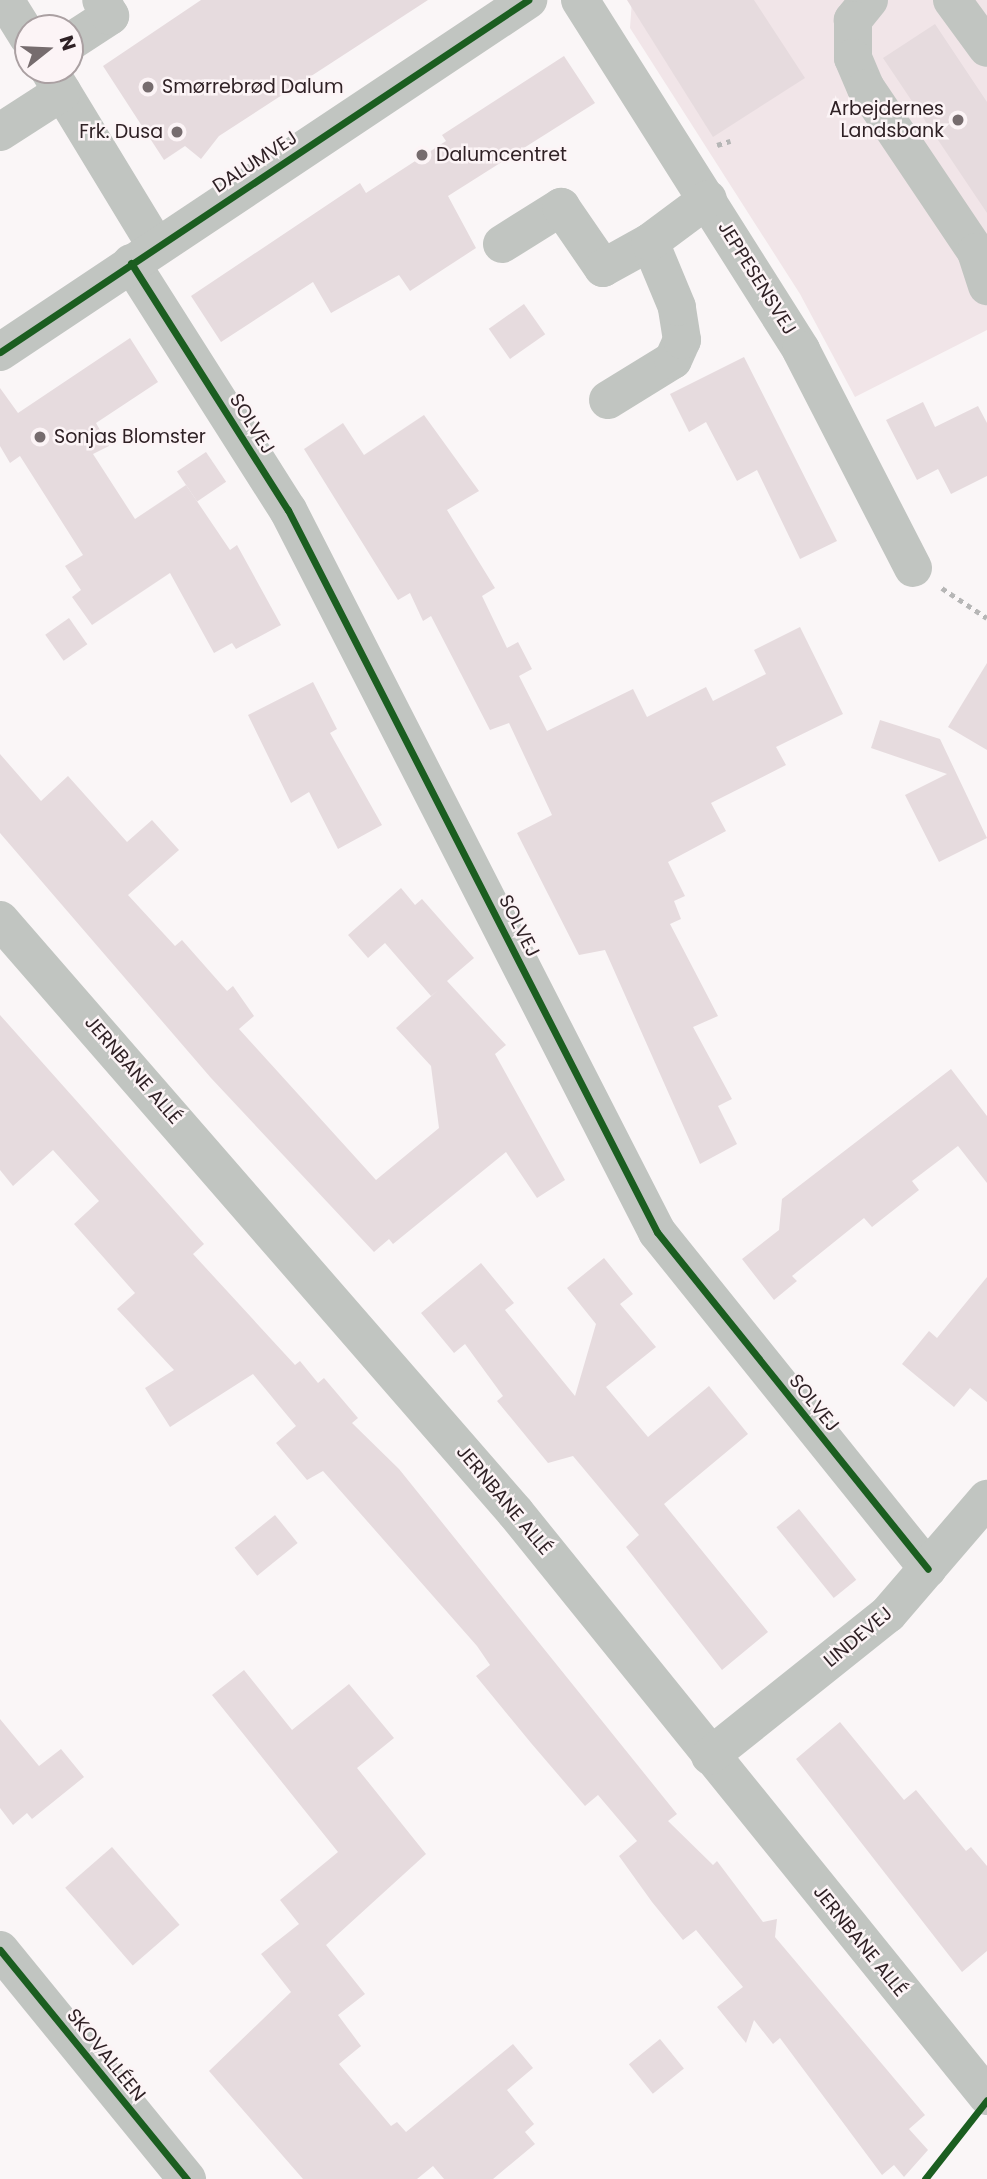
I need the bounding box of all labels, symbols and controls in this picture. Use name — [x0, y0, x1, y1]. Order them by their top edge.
north arrow — [14, 14, 84, 84]
text: N — [52, 32, 83, 54]
place label: Smørrebrød Dalum — [162, 76, 344, 98]
marker: Smørrebrød Dalum — [140, 79, 156, 95]
place label: Arbejdernes Landsbank — [829, 98, 944, 142]
marker: Arbejdernes Landsbank — [950, 112, 966, 128]
place label: Frk. Dusa — [79, 121, 163, 143]
marker: Frk. Dusa — [169, 124, 185, 140]
street label: DALUMVEJ — [208, 126, 302, 198]
place label: Dalumcentret — [436, 144, 567, 166]
marker: Dalumcentret — [414, 147, 430, 163]
street label: JEPPESENSVEJ — [713, 217, 801, 339]
street label: SOLVEJ — [225, 390, 279, 458]
place label: Sonjas Blomster — [54, 426, 206, 448]
marker: Sonjas Blomster — [32, 429, 48, 445]
street label: SOLVEJ — [494, 891, 544, 961]
street label: JERNBANE ALLÉ — [80, 1011, 186, 1129]
street label: SOLVEJ — [784, 1370, 844, 1436]
street label: JERNBANE ALLÉ — [451, 1440, 557, 1560]
street label: LINDEVEJ — [819, 1602, 897, 1672]
street label: JERNBANE ALLÉ — [808, 1881, 912, 2001]
street label: SKOVALLÉEN — [62, 2004, 150, 2106]

